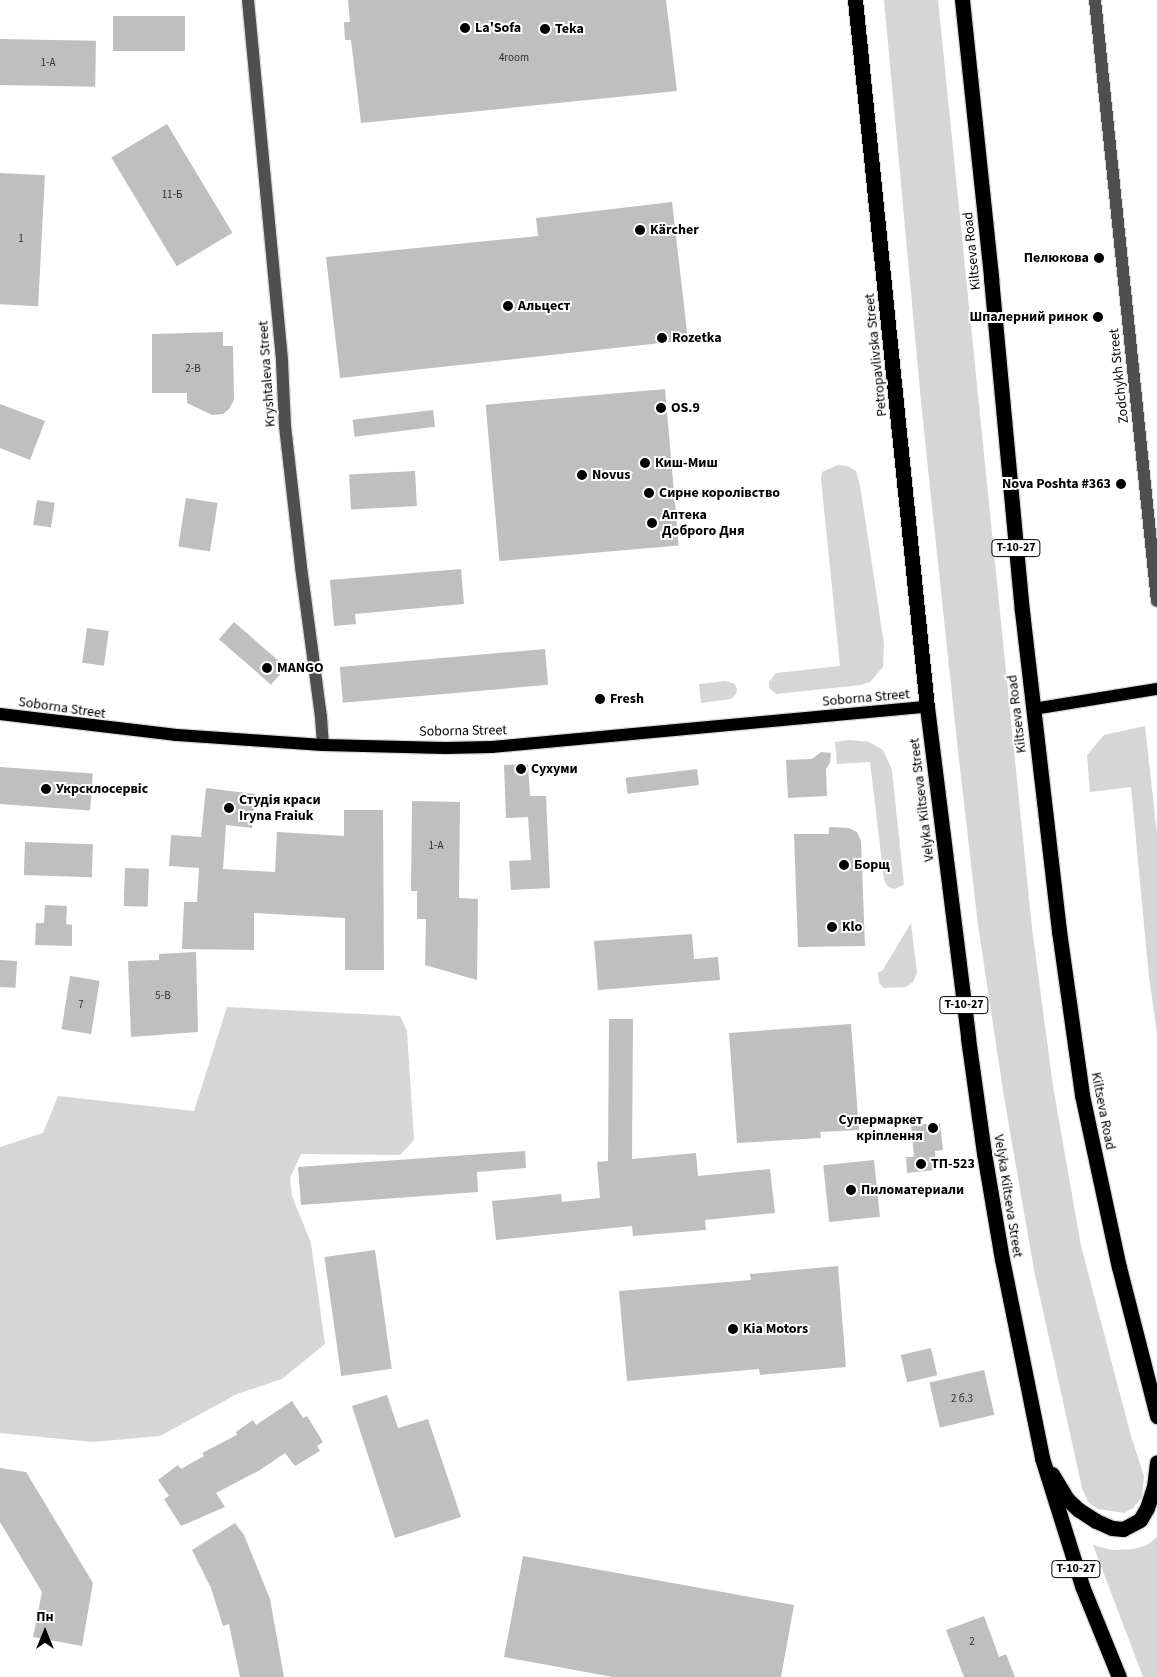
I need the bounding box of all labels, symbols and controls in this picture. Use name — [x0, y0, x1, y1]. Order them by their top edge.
place label: La'Sofa — [475, 20, 521, 36]
place label: Teka — [555, 21, 584, 37]
marker: La'Sofa — [459, 22, 471, 34]
marker: Teka — [539, 23, 551, 35]
house number: 4room — [499, 51, 529, 65]
house number: 1-А — [41, 56, 55, 70]
house number: 11-Б — [162, 188, 182, 202]
street label: Kiltseva Road — [960, 211, 984, 291]
place label: Kärcher — [650, 222, 699, 238]
marker: Kärcher — [634, 224, 646, 236]
house number: 1 — [18, 232, 24, 246]
place label: Пелюкова — [1024, 250, 1089, 266]
marker: Пелюкова — [1093, 252, 1105, 264]
street label: Petropavlivska Street — [861, 293, 891, 417]
place label: Альцест — [518, 298, 570, 314]
marker: Альцест — [502, 300, 514, 312]
place label: Шпалерний ринок — [969, 309, 1088, 325]
marker: Шпалерний ринок — [1092, 311, 1104, 323]
street label: Kryshtaleva Street — [255, 320, 279, 428]
street label: Zodchykh Street — [1106, 328, 1132, 424]
place label: Rozetka — [672, 330, 722, 346]
marker: Rozetka — [656, 332, 668, 344]
house number: 2-В — [185, 362, 201, 376]
place label: OS.9 — [671, 400, 700, 416]
marker: OS.9 — [655, 402, 667, 414]
place label: Киш-Миш — [655, 455, 718, 471]
marker: Киш-Миш — [639, 457, 651, 469]
place label: Novus — [592, 467, 630, 483]
marker: Novus — [576, 469, 588, 481]
place label: Nova Poshta #363 — [1002, 476, 1111, 492]
marker: Nova Poshta #363 — [1115, 478, 1127, 490]
place label: Сирне королівство — [659, 485, 780, 501]
marker: Сирне королівство — [643, 487, 655, 499]
place label: Аптека Доброго Дня — [662, 507, 745, 540]
marker: Аптека Доброго Дня — [646, 517, 658, 529]
road number: Т-10-27 — [991, 538, 1041, 558]
place label: MANGO — [277, 660, 324, 676]
marker: MANGO — [261, 662, 273, 674]
street label: Kiltseva Road — [1004, 674, 1030, 754]
street label: Soborna Street — [822, 686, 910, 710]
place label: Fresh — [610, 691, 644, 707]
marker: Fresh — [594, 693, 606, 705]
street label: Soborna Street — [17, 694, 107, 722]
street label: Soborna Street — [419, 722, 507, 740]
street label: Velyka Kiltseva Street — [906, 737, 938, 863]
place label: Сухуми — [531, 761, 578, 777]
marker: Сухуми — [515, 763, 527, 775]
place label: Укрсклосервіс — [56, 781, 148, 797]
marker: Укрсклосервіс — [40, 783, 52, 795]
place label: Студія краси Iryna Fraiuk — [239, 792, 321, 824]
marker: Студія краси Iryna Fraiuk — [223, 802, 235, 814]
house number: 1-А — [429, 839, 443, 853]
place label: Борщ — [854, 857, 890, 873]
marker: Борщ — [838, 859, 850, 871]
place label: Klo — [842, 919, 862, 935]
marker: Klo — [826, 921, 838, 933]
house number: 5-В — [155, 989, 171, 1003]
road number: Т-10-27 — [939, 996, 989, 1014]
house number: 7 — [78, 998, 84, 1012]
street label: Kiltseva Road — [1087, 1071, 1119, 1151]
place label: Супермаркет кріплення — [839, 1112, 923, 1144]
marker: Супермаркет кріплення — [927, 1122, 939, 1134]
street label: Velyka Kiltseva Street — [990, 1133, 1026, 1259]
place label: ТП-523 — [931, 1156, 975, 1172]
marker: ТП-523 — [915, 1158, 927, 1170]
place label: Пиломатериали — [861, 1182, 964, 1198]
marker: Пиломатериали — [845, 1184, 857, 1196]
place label: Kia Motors — [743, 1321, 808, 1337]
marker: Kia Motors — [727, 1323, 739, 1335]
house number: 2 б.3 — [951, 1392, 973, 1406]
road number: Т-10-27 — [1051, 1560, 1101, 1578]
north arrow — [20, 1607, 70, 1657]
text: Пн — [36, 1607, 54, 1627]
house number: 2 — [969, 1635, 975, 1649]

